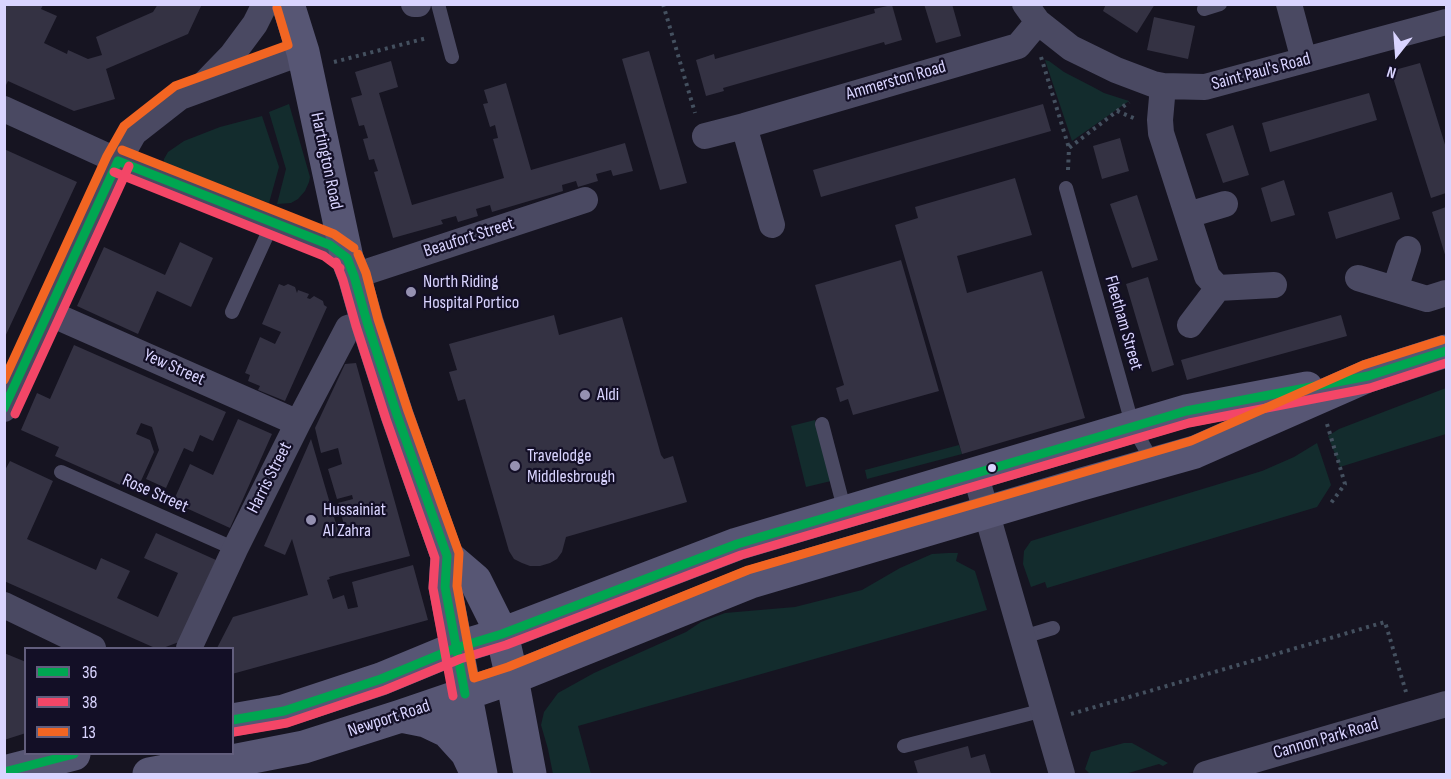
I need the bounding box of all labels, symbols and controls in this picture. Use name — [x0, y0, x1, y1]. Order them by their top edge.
north arrow — [1367, 24, 1427, 84]
street label: Saint Paul's Road — [1209, 48, 1313, 96]
street label: Ammerston Road — [843, 56, 949, 106]
text: N — [1385, 61, 1398, 82]
street label: Hartington Road — [305, 111, 347, 211]
street label: Beaufort Street — [421, 213, 517, 263]
place label: North Riding Hospital Portico — [423, 271, 519, 314]
street label: Fleetham Street — [1099, 273, 1147, 373]
marker: North Riding Hospital Portico — [404, 285, 418, 299]
street label: Yew Street — [140, 345, 208, 391]
place label: Aldi — [597, 384, 619, 406]
marker: Aldi — [578, 388, 592, 402]
street label: Harris Street — [243, 439, 297, 517]
place label: Travelodge Middlesbrough — [527, 445, 615, 488]
marker: Travelodge Middlesbrough — [508, 459, 522, 473]
unlabelled marker — [986, 462, 998, 474]
street label: Rose Street — [119, 470, 191, 518]
place label: Hussainiat Al Zahra — [323, 499, 386, 542]
marker: Hussainiat Al Zahra — [304, 513, 318, 527]
legend — [24, 647, 234, 755]
text: 36 — [82, 662, 97, 683]
text: 38 — [82, 692, 97, 713]
street label: Newport Road — [345, 696, 433, 742]
street label: Cannon Park Road — [1271, 714, 1381, 764]
text: 13 — [82, 722, 96, 743]

